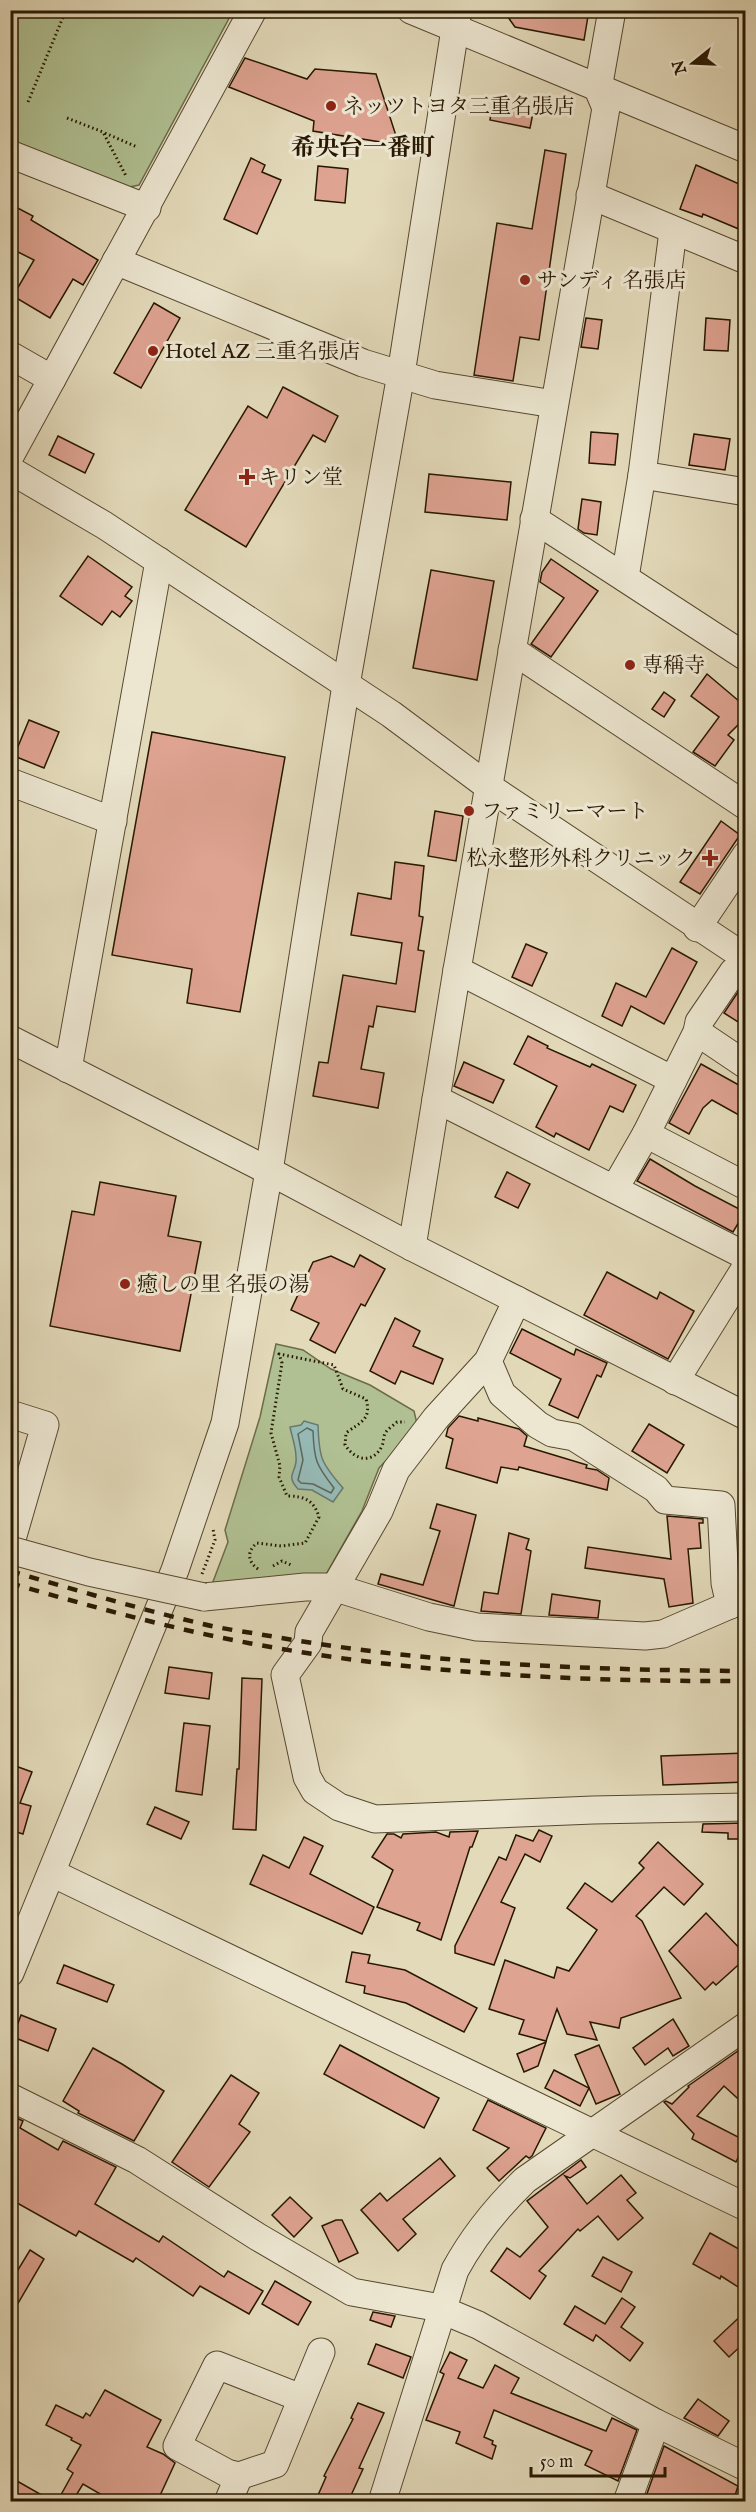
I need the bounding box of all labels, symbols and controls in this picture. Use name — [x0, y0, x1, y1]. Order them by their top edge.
north arrow — [663, 33, 723, 93]
text: N — [669, 57, 693, 78]
place label: ネッツトヨタ三重名張店 — [343, 94, 574, 121]
marker: ネッツトヨタ三重名張店 — [324, 99, 338, 113]
district label: 希央台一番町 — [291, 133, 435, 164]
place label: サンディ 名張店 — [537, 268, 686, 295]
marker: サンディ 名張店 — [518, 273, 532, 287]
place label: Hotel AZ 三重名張店 — [165, 339, 360, 366]
marker: Hotel AZ 三重名張店 — [146, 344, 160, 358]
place label: キリン堂 — [259, 465, 343, 492]
marker: キリン堂 — [240, 470, 254, 484]
place label: 専稱寺 — [642, 653, 705, 680]
marker: 専稱寺 — [623, 658, 637, 672]
place label: ファミリーマート — [481, 799, 649, 826]
marker: ファミリーマート — [462, 804, 476, 818]
place label: 松永整形外科クリニック — [466, 846, 696, 873]
marker: 松永整形外科クリニック — [701, 849, 719, 867]
place label: 癒しの里 名張の湯 — [137, 1272, 310, 1299]
marker: 癒しの里 名張の湯 — [118, 1277, 132, 1291]
scale bar — [531, 2440, 664, 2478]
text: 50 m — [540, 2451, 573, 2474]

